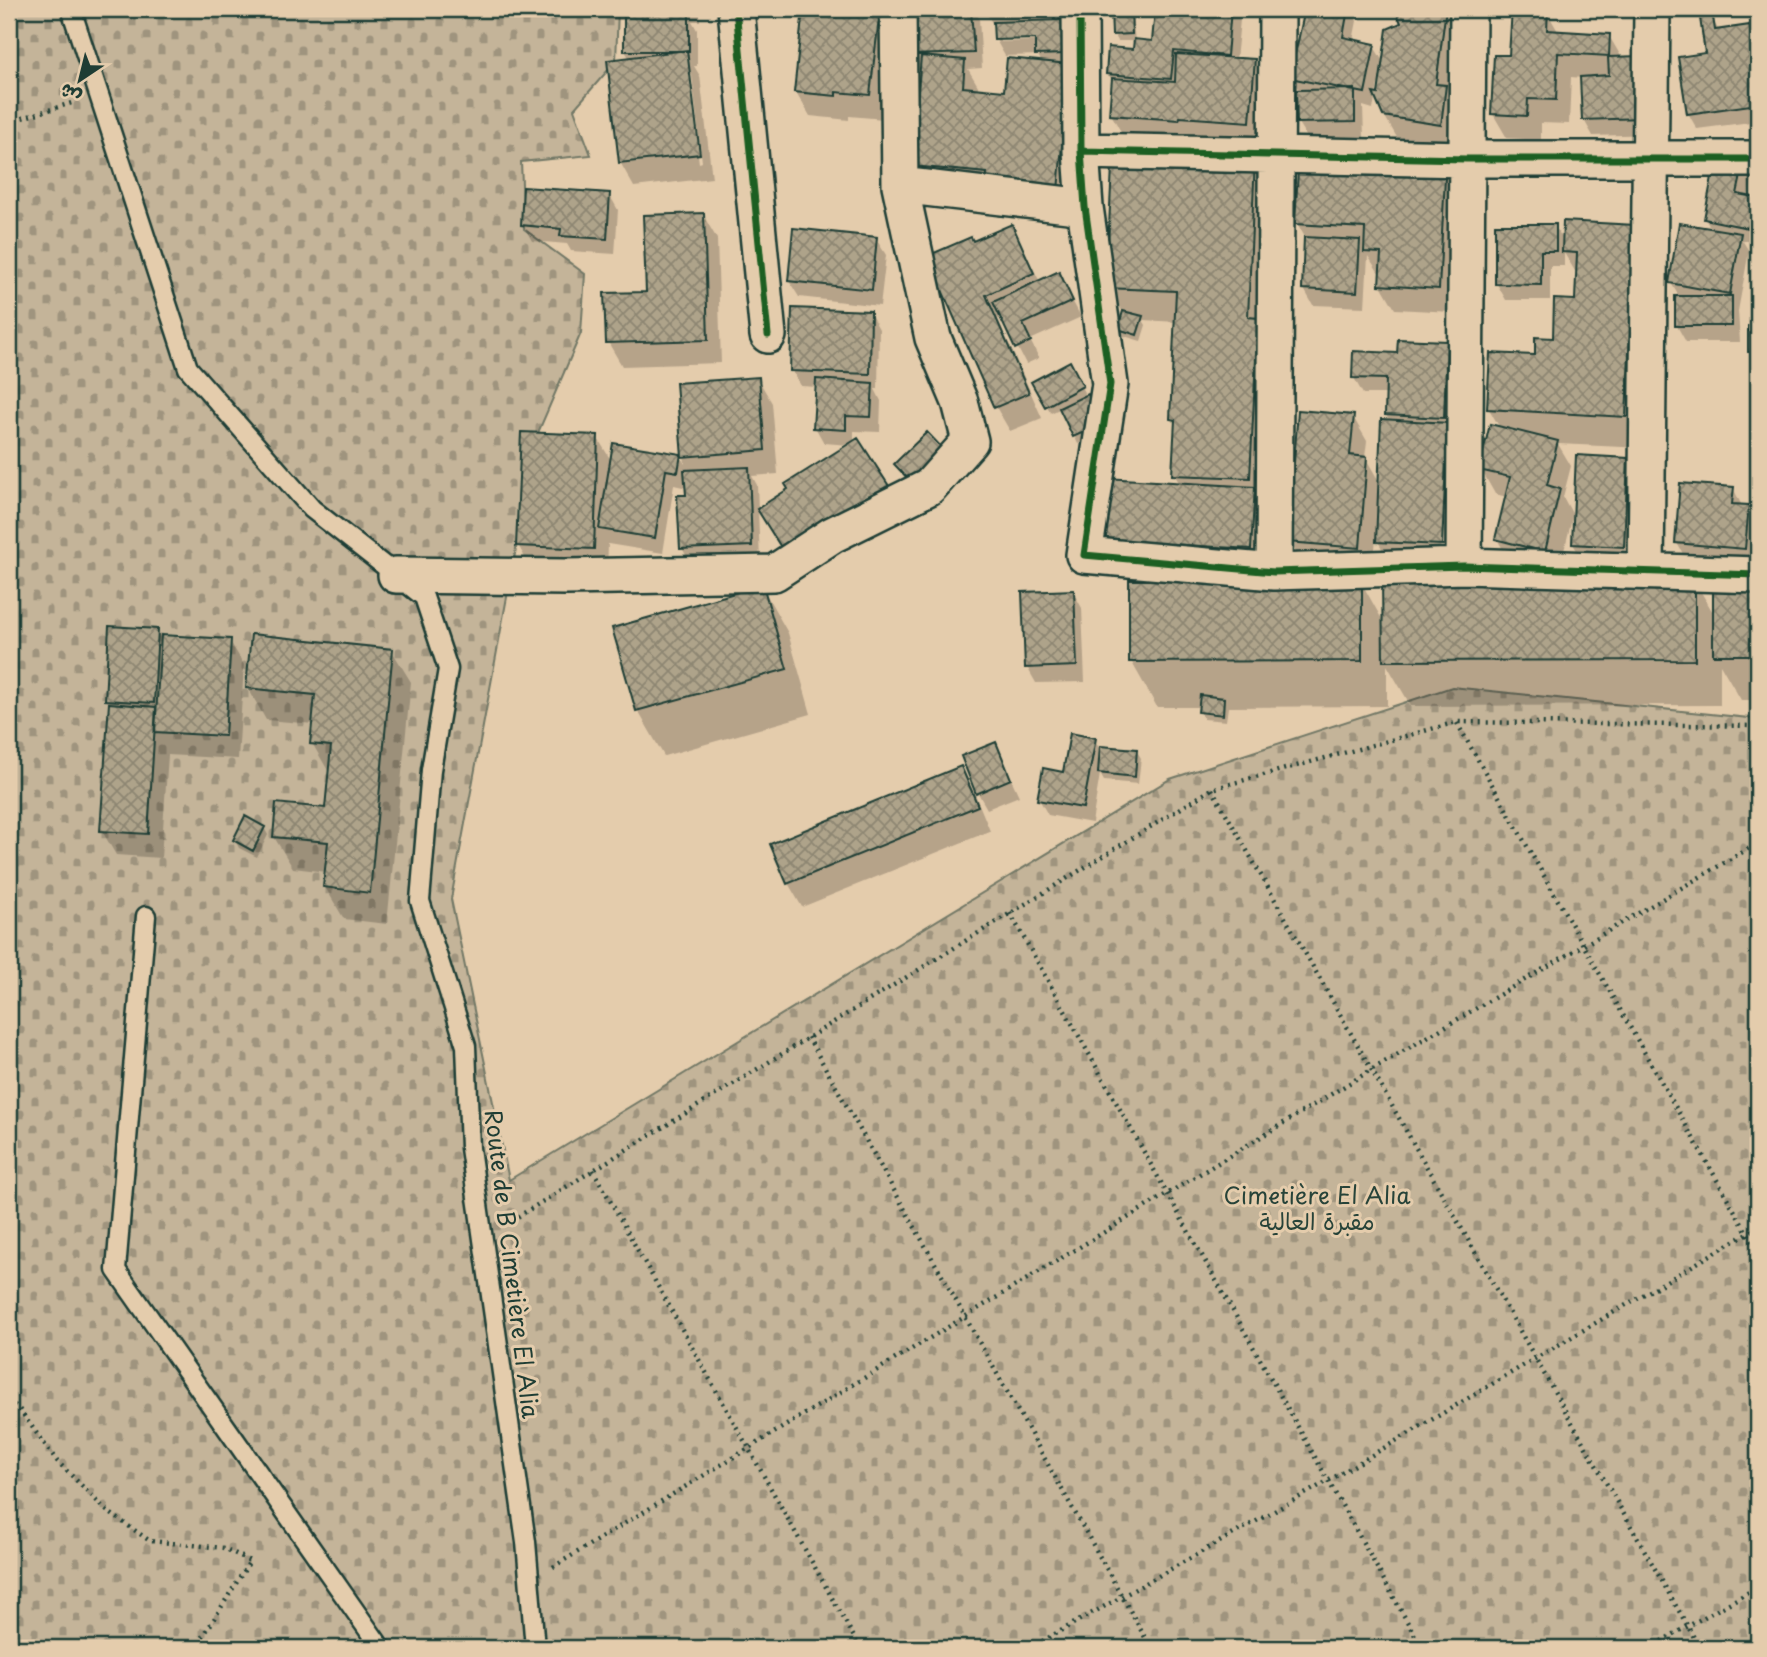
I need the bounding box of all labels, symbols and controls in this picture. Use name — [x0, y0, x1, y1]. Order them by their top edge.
north arrow — [46, 46, 116, 116]
text: ش — [53, 77, 86, 112]
street label: Route de B Cimetière El Alia — [477, 1108, 549, 1420]
park label: Cimetière El Alia مقبرة العالية — [1224, 1177, 1411, 1238]

